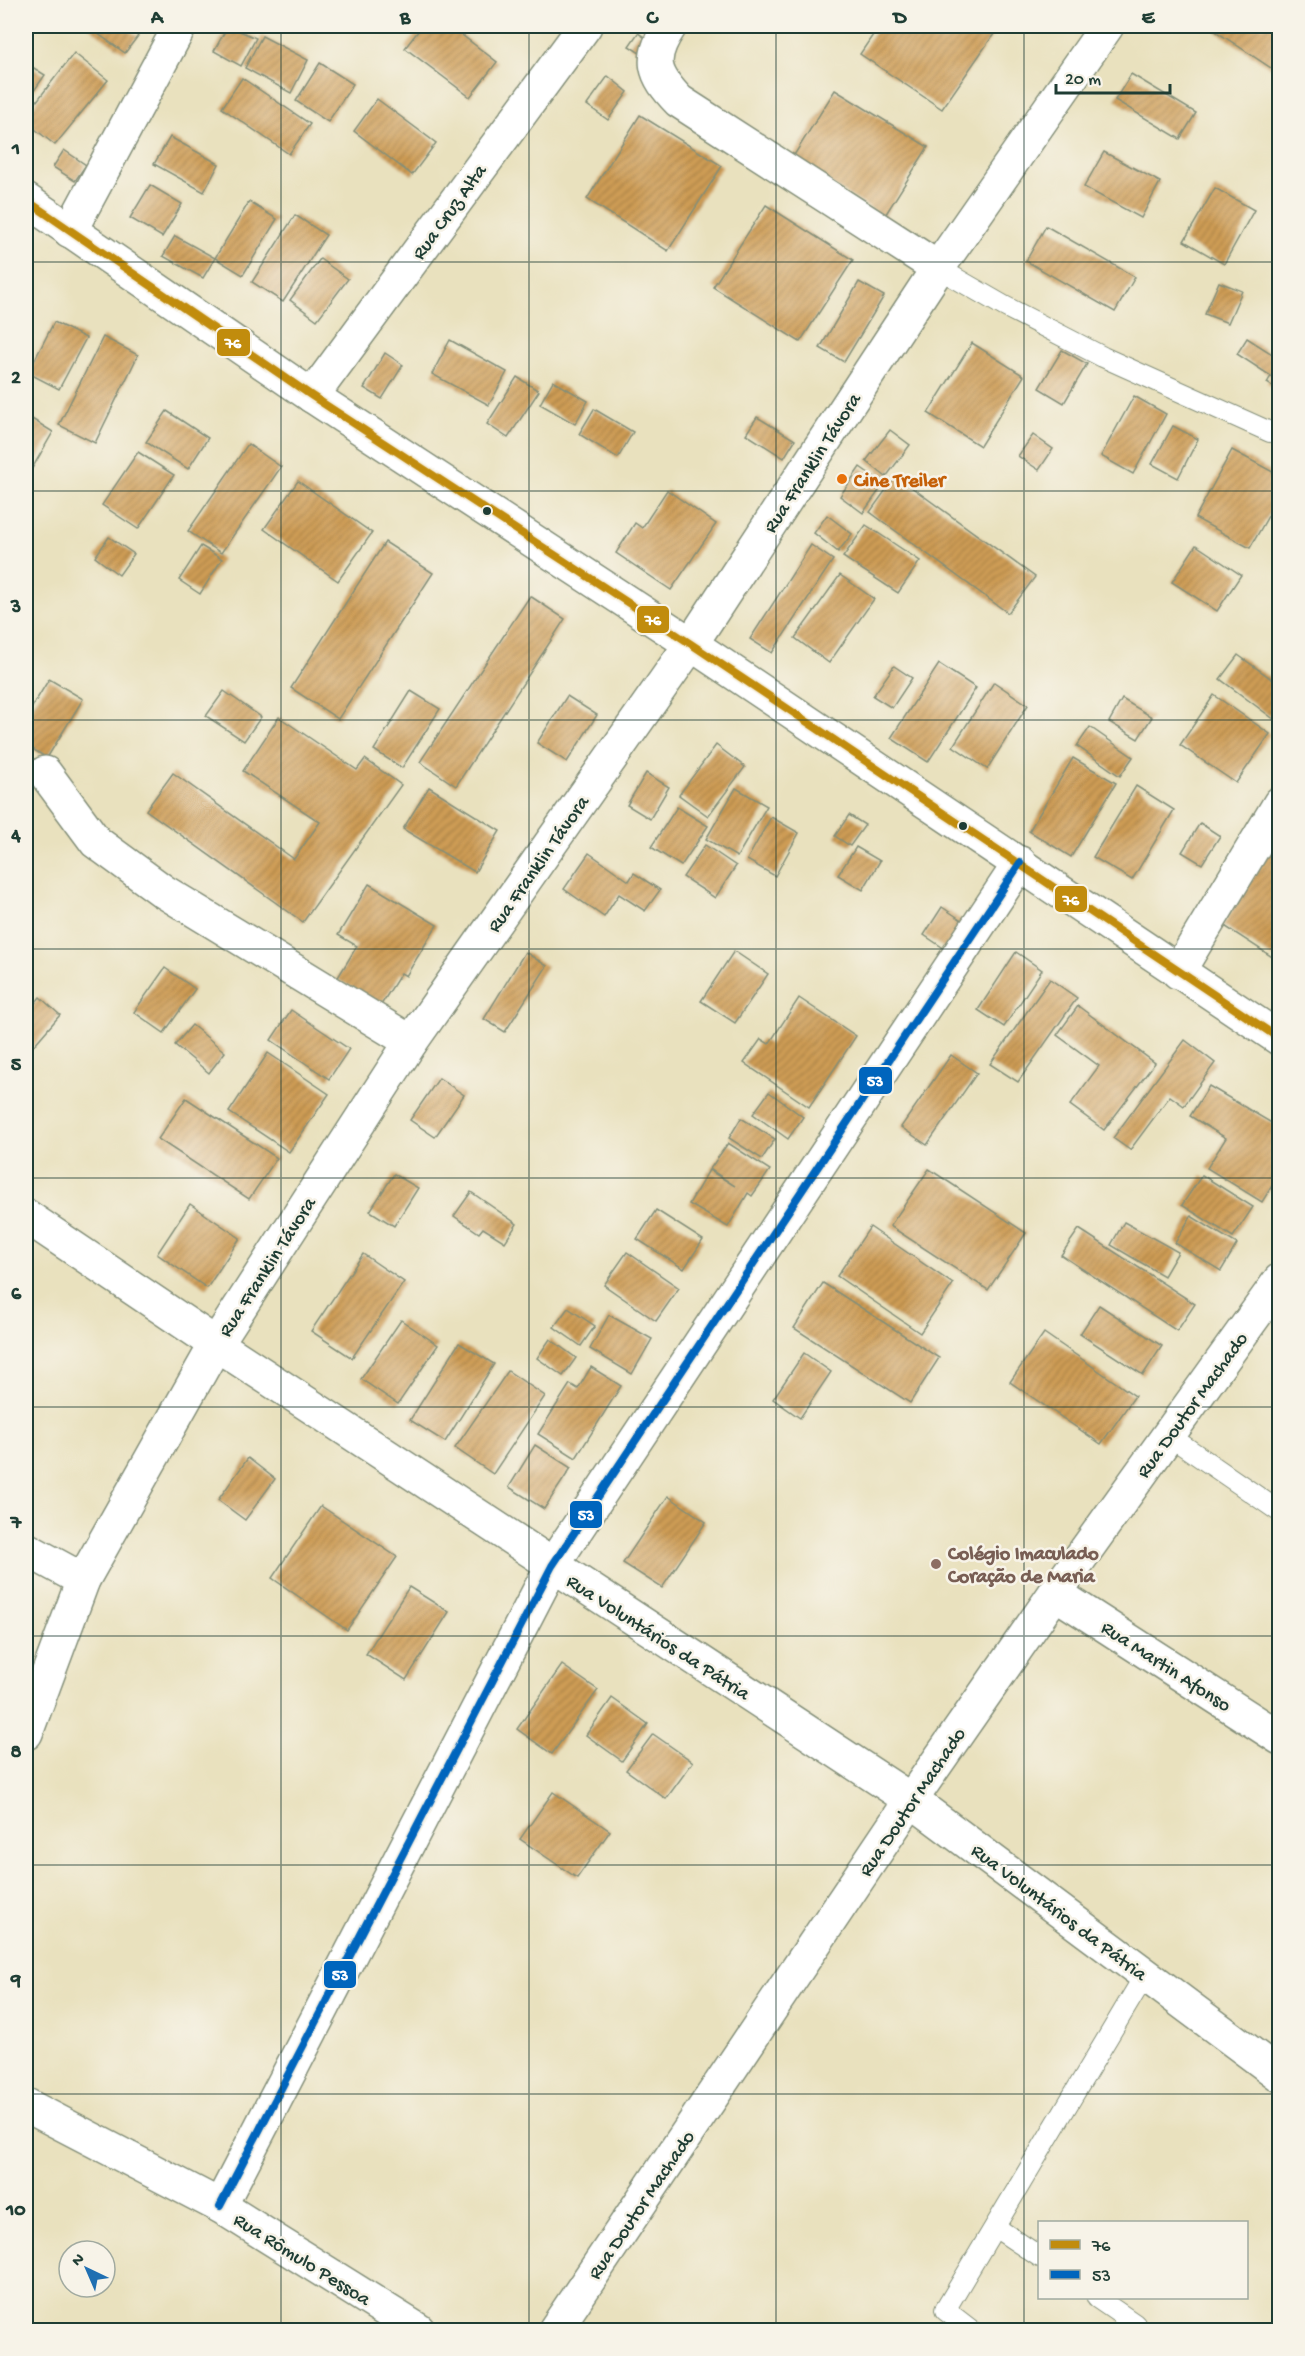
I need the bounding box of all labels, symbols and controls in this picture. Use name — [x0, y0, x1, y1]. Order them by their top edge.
text: A — [150, 8, 165, 31]
text: B — [399, 8, 411, 31]
text: C — [646, 8, 660, 31]
text: D — [891, 8, 907, 31]
text: E — [1142, 8, 1156, 31]
scale bar — [1056, 57, 1170, 95]
text: 20 m — [1065, 70, 1101, 91]
text: 1 — [11, 139, 20, 162]
street label: Rua Cruz Alta — [409, 160, 494, 265]
line badge: 76 — [216, 328, 251, 357]
text: 76 — [224, 336, 242, 355]
text: 2 — [11, 368, 21, 391]
street label: Rua Franklin Távora — [760, 389, 868, 538]
place label: Cine Treiler — [853, 471, 947, 494]
marker: Cine Treiler — [835, 472, 849, 486]
unlabelled marker — [481, 505, 493, 517]
text: 3 — [10, 597, 21, 620]
line badge: 76 — [636, 605, 670, 634]
text: 76 — [644, 613, 662, 632]
street label: Rua Franklin Távora — [484, 791, 596, 938]
unlabelled marker — [957, 820, 969, 832]
text: 4 — [10, 826, 21, 849]
line badge: 76 — [1054, 885, 1088, 913]
text: 76 — [1062, 893, 1080, 912]
text: 5 — [11, 1055, 22, 1078]
line badge: 53 — [858, 1066, 893, 1095]
text: 53 — [867, 1074, 883, 1093]
street label: Rua Franklin Távora — [215, 1193, 323, 1342]
text: 6 — [11, 1284, 22, 1307]
street label: Rua Doutor Machado — [1133, 1329, 1254, 1483]
line badge: 53 — [569, 1500, 603, 1529]
text: 53 — [578, 1508, 594, 1527]
text: 7 — [10, 1513, 23, 1536]
place label: Colégio Imaculado Coração de Maria — [947, 1544, 1099, 1590]
marker: Colégio Imaculado Coração de Maria — [929, 1557, 943, 1571]
street label: Rua Voluntários da Pátria — [561, 1571, 754, 1707]
street label: Rua Martin Afonso — [1096, 1617, 1234, 1718]
street label: Rua Doutor Machado — [856, 1724, 972, 1882]
text: 8 — [11, 1742, 22, 1765]
street label: Rua Voluntários da Pátria — [966, 1840, 1151, 1988]
line badge: 53 — [323, 1960, 357, 1989]
text: 53 — [332, 1968, 348, 1987]
text: 9 — [10, 1971, 21, 1994]
street label: Rua Doutor Machado — [585, 2127, 701, 2285]
text: 10 — [5, 2200, 26, 2223]
street label: Rua Rômulo Pessoa — [228, 2210, 375, 2313]
legend — [1038, 2221, 1248, 2299]
text: 76 — [1091, 2237, 1111, 2258]
north arrow — [57, 2239, 117, 2299]
text: N — [69, 2250, 90, 2271]
text: 53 — [1092, 2267, 1111, 2288]

